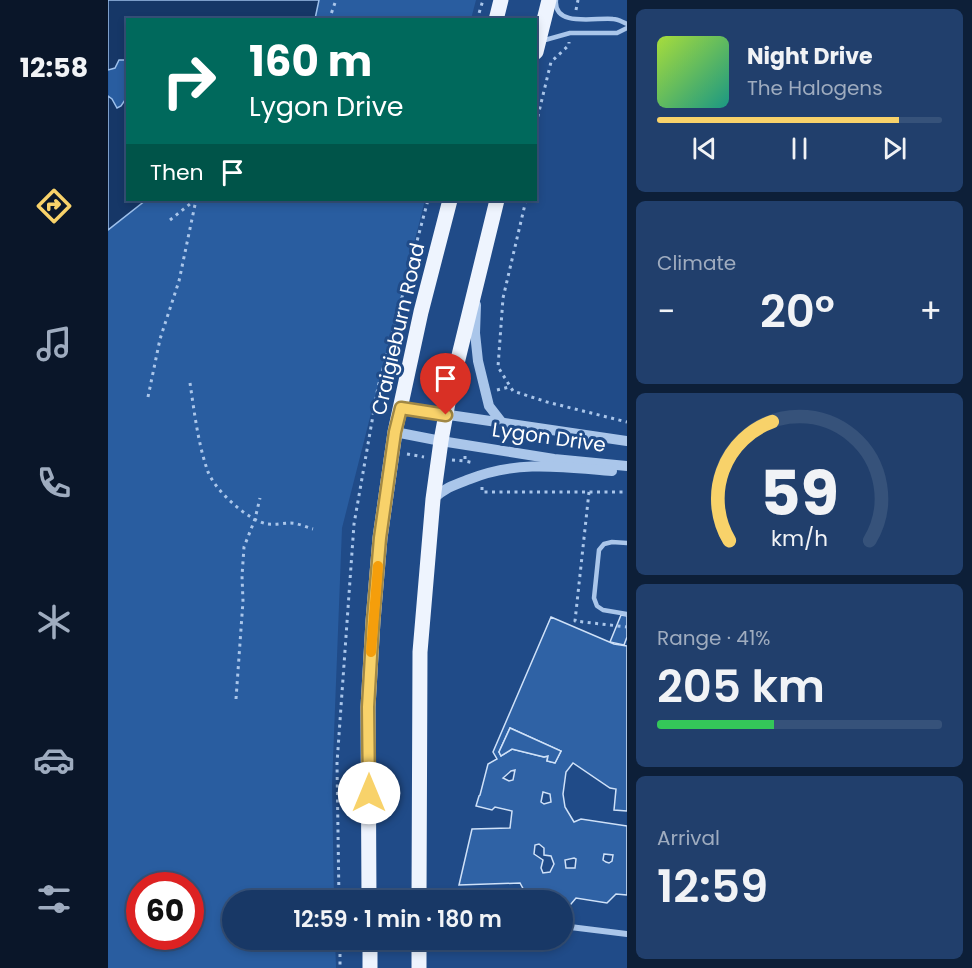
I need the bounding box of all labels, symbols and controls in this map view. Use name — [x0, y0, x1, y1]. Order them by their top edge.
text: 160 m — [249, 32, 372, 91]
text: Night Drive — [747, 41, 873, 72]
icon: right — [150, 42, 228, 120]
text: 12:58 — [20, 49, 88, 86]
text: The Halogens — [747, 74, 883, 102]
text: Lygon Drive — [249, 88, 404, 125]
icon: previous — [688, 132, 721, 165]
icon: pause — [783, 132, 816, 165]
icon: next — [878, 132, 911, 165]
icon: arrive — [216, 156, 249, 189]
text: Then — [150, 157, 204, 188]
icon: directions — [33, 185, 75, 227]
street label: Craigieburn Road — [365, 240, 431, 418]
text: Climate — [657, 249, 736, 277]
text: 20° — [760, 280, 835, 343]
text: − — [657, 288, 675, 335]
text: + — [919, 288, 942, 335]
icon: music — [33, 323, 75, 365]
pin — [420, 353, 471, 415]
icon: arrive — [429, 362, 462, 395]
street label: Lygon Drive — [490, 415, 608, 459]
text: 59 — [760, 449, 839, 537]
icon: phone — [33, 462, 75, 504]
text: km/h — [771, 523, 828, 554]
icon: climate — [33, 601, 75, 643]
text: Range · 41% — [657, 624, 770, 652]
text: 205 km — [657, 655, 825, 718]
icon: car — [33, 739, 75, 781]
position arrow — [337, 761, 401, 825]
text: Arrival — [657, 824, 720, 852]
text: 12:59 — [657, 855, 768, 918]
speed limit sign: 60 — [126, 872, 204, 950]
icon: filters — [33, 878, 75, 920]
text: 12:59 · 1 min · 180 m — [293, 904, 502, 935]

